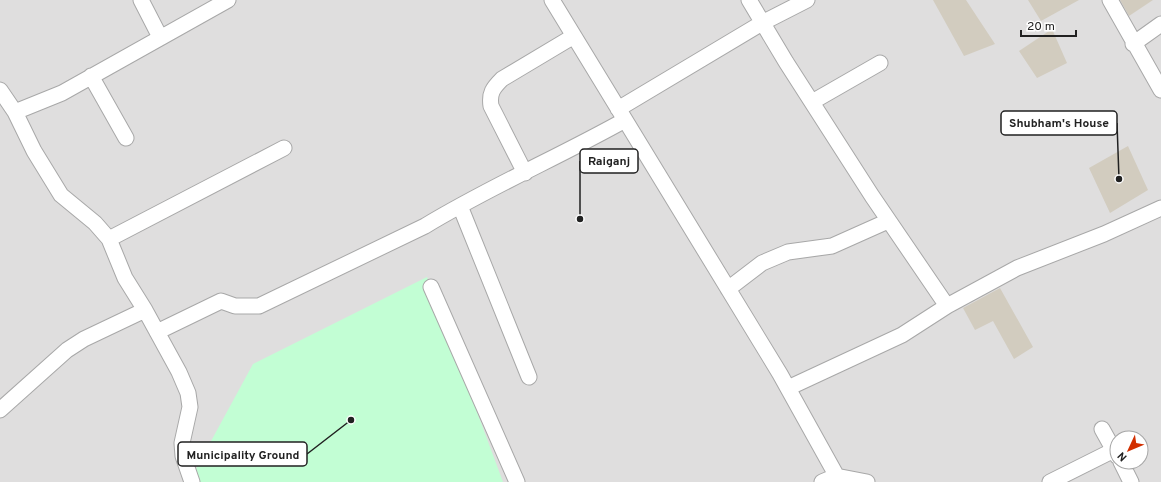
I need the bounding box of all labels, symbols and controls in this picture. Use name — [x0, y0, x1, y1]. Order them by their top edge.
scale bar — [1021, 12, 1076, 38]
text: 20 m — [1027, 19, 1055, 35]
callout: Shubham's House — [1001, 111, 1117, 135]
text: Shubham's House — [1009, 116, 1109, 132]
callout: Raiganj — [580, 149, 638, 173]
text: Raiganj — [588, 154, 630, 170]
north arrow — [1109, 430, 1149, 470]
callout: Municipality Ground — [178, 442, 307, 466]
text: Municipality Ground — [187, 448, 299, 464]
text: N — [1115, 449, 1130, 464]

